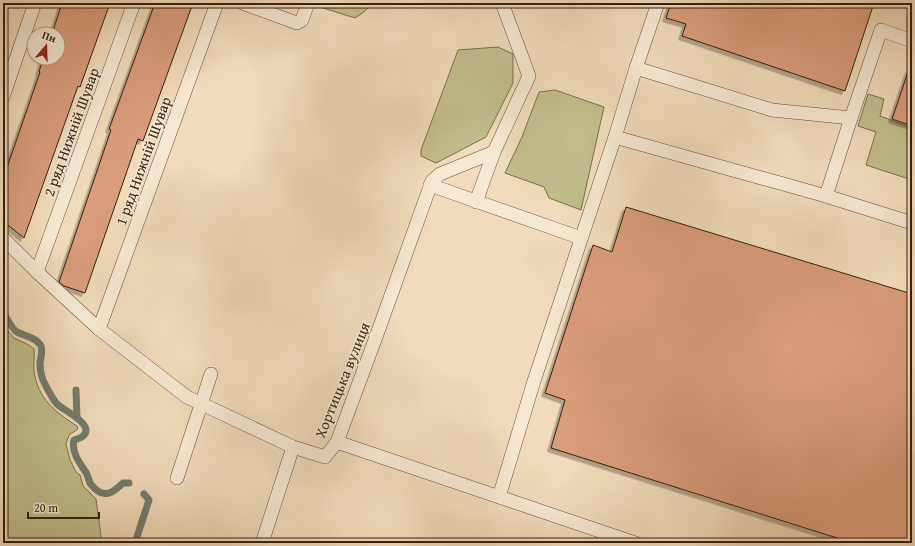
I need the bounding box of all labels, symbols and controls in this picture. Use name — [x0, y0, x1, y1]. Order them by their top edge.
north arrow — [26, 26, 66, 66]
text: Пн — [40, 27, 59, 46]
street label: 2 ряд Нижній Шувар — [38, 65, 104, 199]
street label: 1 ряд Нижній Шувар — [110, 94, 176, 228]
street label: Хортицька вулиця — [309, 318, 375, 441]
scale bar — [28, 494, 99, 520]
text: 20 m — [34, 499, 58, 516]

